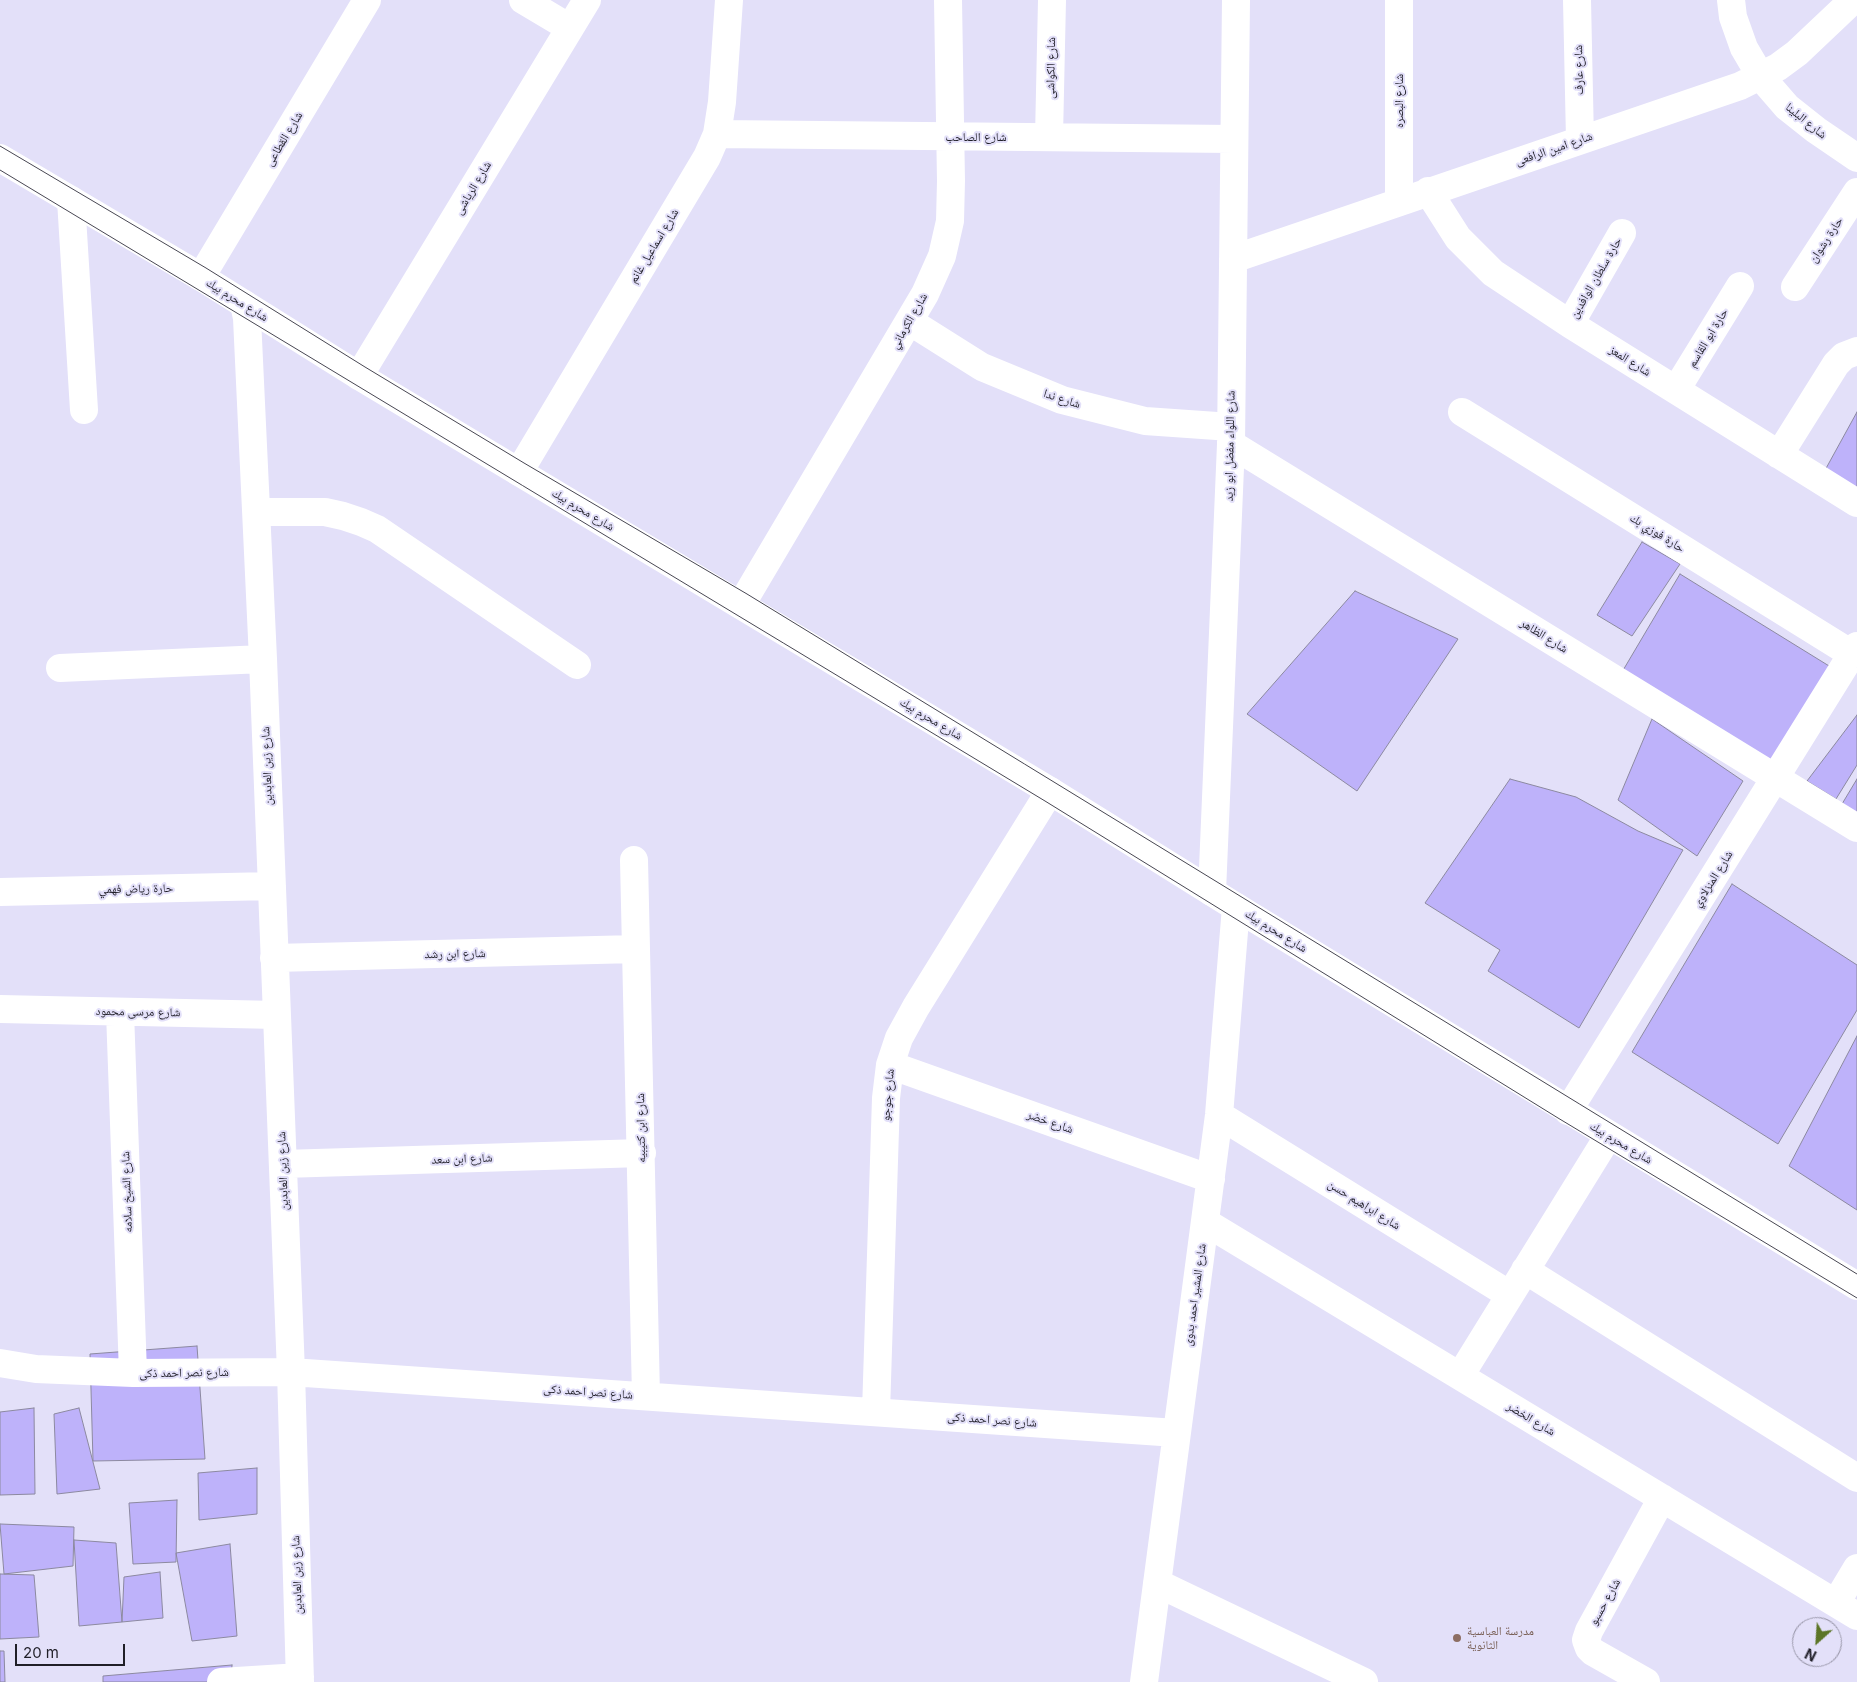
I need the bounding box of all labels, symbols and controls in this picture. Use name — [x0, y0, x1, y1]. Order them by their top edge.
street label: شارع الكواشى — [1043, 37, 1059, 99]
street label: شارع عارف — [1571, 45, 1587, 95]
street label: شارع البصره — [1392, 74, 1406, 128]
street label: شارع البلينا — [1782, 100, 1830, 142]
street label: شارع القطاعى — [262, 109, 306, 169]
street label: شارع امين الرافعى — [1514, 129, 1594, 169]
street label: شارع الصاحب — [945, 130, 1007, 144]
street label: شارع الرياشى — [451, 159, 495, 217]
street label: شارع اسماعيل غانم — [626, 206, 682, 286]
street label: حارة رشوان — [1806, 214, 1846, 266]
street label: حارة سلطان الوافدين — [1567, 235, 1625, 321]
street label: شارع محرم بيك — [203, 275, 271, 325]
street label: شارع الكرماني — [887, 291, 931, 351]
street label: حارة ابو القاسم — [1685, 306, 1731, 370]
street label: شارع المعز — [1607, 343, 1653, 379]
street label: شارع ندا — [1042, 386, 1082, 412]
street label: شارع اللواء مفضل ابو زيد — [1222, 390, 1238, 502]
street label: شارع محرم بيك — [549, 486, 617, 534]
street label: حارة فوزي بك — [1627, 511, 1687, 555]
street label: شارع الظاهر — [1518, 616, 1570, 656]
street label: شارع محرم بيك — [897, 695, 965, 743]
street label: شارع زين العابدين — [258, 726, 276, 806]
street label: شارع المنزلاوي — [1690, 848, 1736, 910]
street label: حارة رياض فهمي — [99, 881, 173, 897]
street label: شارع محرم بيك — [1242, 906, 1310, 956]
street label: شارع ابن رشد — [424, 946, 486, 962]
street label: شارع مرسى محمود — [95, 1004, 181, 1020]
street label: شارع جوجو — [879, 1068, 897, 1122]
street label: شارع ابن كتيبيه — [633, 1093, 649, 1163]
street label: شارع خضر — [1025, 1107, 1075, 1137]
street label: شارع محرم بيك — [1587, 1119, 1655, 1167]
street label: شارع زين العابدين — [274, 1131, 292, 1211]
street label: شارع الشيخ سلامه — [118, 1151, 136, 1233]
street label: شارع ابن سعد — [431, 1151, 493, 1167]
street label: شارع ابراهيم حسن — [1325, 1177, 1403, 1233]
street label: شارع المشير احمد بدوى — [1181, 1243, 1209, 1347]
street label: شارع نصر احمد ذكى — [139, 1365, 229, 1381]
street label: شارع نصر احمد ذكى — [543, 1382, 633, 1402]
street label: شارع الخضر — [1504, 1399, 1558, 1439]
street label: شارع نصر احمد ذكى — [947, 1410, 1037, 1430]
street label: شارع زين العابدين — [288, 1535, 306, 1615]
street label: شارع حسبو — [1586, 1576, 1624, 1628]
north arrow — [1792, 1617, 1842, 1667]
place label: مدرسة العباسية الثانوية — [1467, 1624, 1534, 1652]
marker: مدرسة العباسية الثانوية — [1451, 1632, 1463, 1644]
scale bar — [18, 1634, 128, 1666]
text: 20 m — [23, 1643, 59, 1662]
text: N — [1802, 1645, 1819, 1665]

